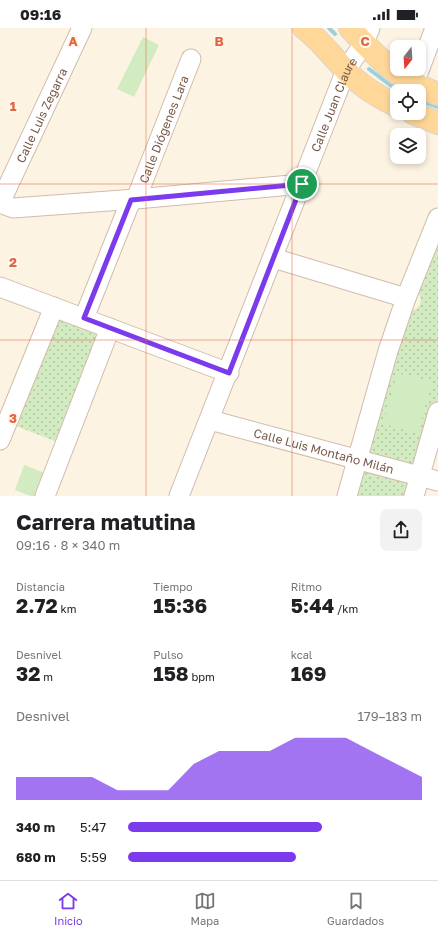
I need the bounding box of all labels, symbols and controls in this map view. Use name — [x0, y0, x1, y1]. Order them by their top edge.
text: 09:16 — [20, 5, 61, 23]
text: A — [68, 33, 78, 49]
text: B — [214, 33, 224, 49]
text: C — [360, 33, 370, 49]
north arrow — [390, 40, 426, 76]
map controls — [390, 40, 426, 164]
street label: Calle Juan Claure — [307, 54, 360, 154]
street label: Calle Luis Zegarra — [12, 65, 70, 165]
street label: Calle Diógenes Lara — [136, 73, 191, 185]
button: locate — [390, 84, 426, 120]
text: 1 — [10, 98, 17, 114]
button: layers — [390, 128, 426, 164]
pin — [285, 167, 319, 201]
icon: arrive — [291, 173, 313, 195]
text: 2 — [9, 254, 17, 270]
text: 3 — [9, 410, 17, 426]
street label: Calle Luis Montaño Milán — [252, 425, 396, 476]
text: Carrera matutina — [16, 508, 196, 535]
button: share — [380, 509, 422, 551]
text: 09:16 · 8 × 340 m — [16, 537, 120, 553]
text: Distancia — [16, 580, 65, 593]
text: Tiempo — [153, 580, 193, 593]
text: Ritmo — [291, 580, 322, 593]
text: 2.72 — [16, 593, 58, 617]
text: 15:36 — [153, 593, 207, 617]
text: 5:44 — [291, 593, 334, 617]
text: km — [58, 602, 76, 615]
text: /km — [334, 602, 358, 615]
text: Desnivel — [16, 648, 61, 661]
text: Pulso — [153, 648, 183, 661]
text: kcal — [291, 648, 312, 661]
text: 32 — [16, 661, 40, 685]
text: 158 — [153, 661, 189, 685]
text: 169 — [291, 661, 326, 685]
text: m — [40, 670, 53, 683]
text: bpm — [189, 670, 215, 683]
text: Desnivel — [16, 708, 70, 724]
text: 179–183 m — [357, 708, 422, 724]
text: 340 m — [16, 819, 55, 835]
text: 5:47 — [80, 819, 106, 835]
text: 680 m — [16, 849, 56, 865]
text: 5:59 — [80, 849, 107, 865]
tab: Inicio — [54, 890, 83, 927]
tab: Mapa — [191, 890, 219, 927]
tab: Guardados — [327, 890, 384, 927]

